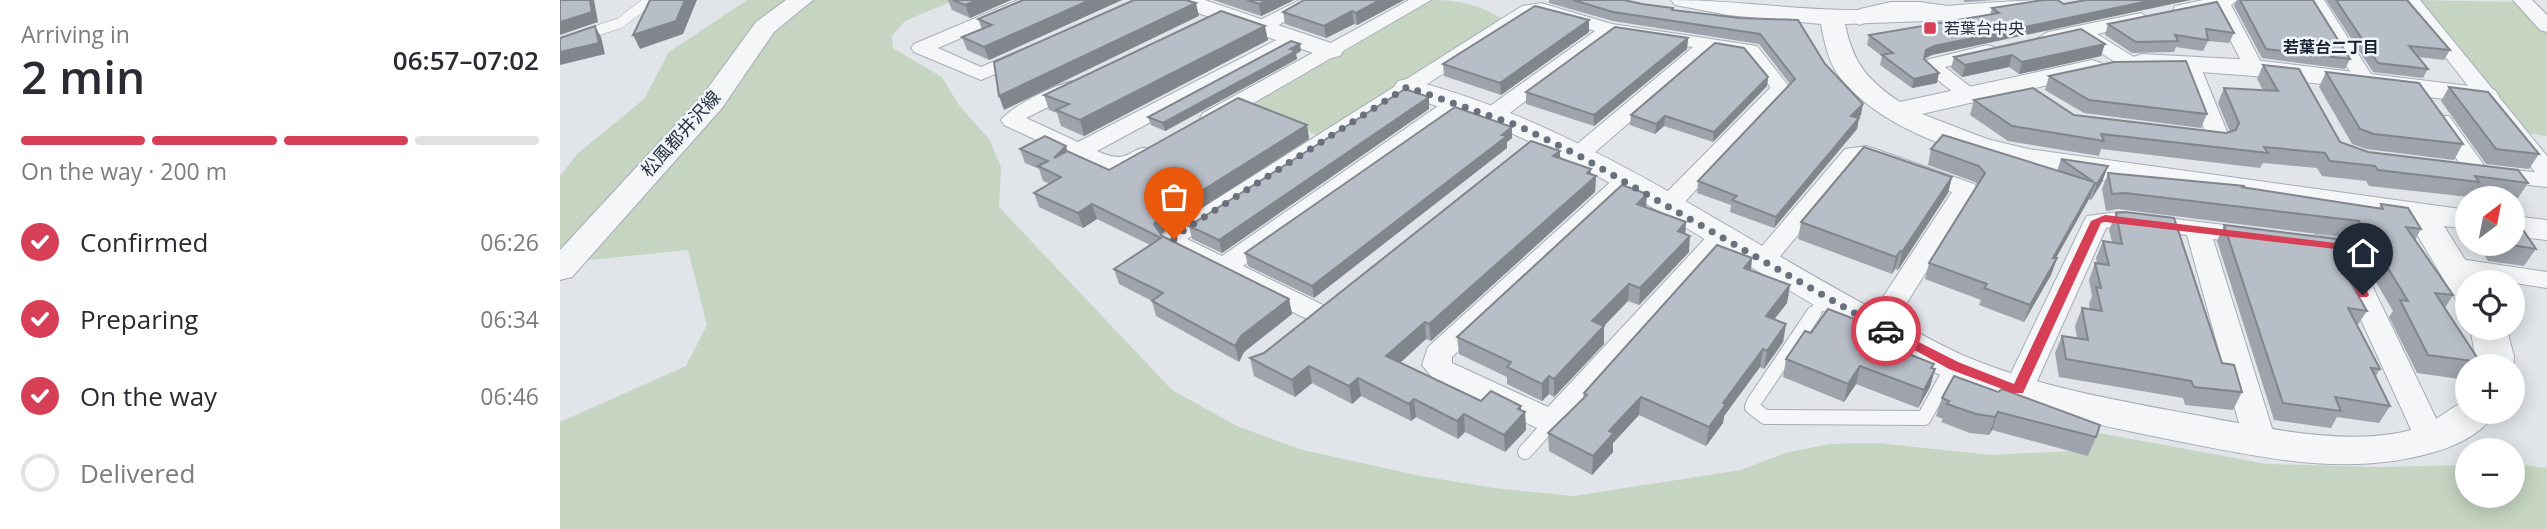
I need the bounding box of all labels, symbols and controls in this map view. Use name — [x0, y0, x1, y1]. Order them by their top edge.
place label: 若葉台中央 — [1944, 17, 2024, 39]
text: Arriving in — [21, 18, 130, 50]
marker: 若葉台中央 — [1922, 20, 1938, 36]
district label: 若葉台二丁目 — [2283, 36, 2379, 58]
text: 06:57–07:02 — [393, 42, 539, 78]
text: 2 min — [21, 45, 145, 107]
street label: 松風都井沢線 — [635, 85, 725, 181]
text: On the way · 200 m — [21, 155, 227, 187]
pin — [1144, 167, 1204, 239]
icon: bag — [1155, 178, 1193, 216]
north arrow — [2455, 186, 2525, 256]
map controls — [2455, 186, 2525, 508]
icon: check — [21, 223, 59, 261]
pin — [2333, 223, 2393, 295]
text: Confirmed — [80, 224, 208, 260]
text: 06:26 — [480, 226, 539, 258]
icon: home — [2344, 234, 2382, 272]
button: locate — [2455, 270, 2525, 340]
courier — [1851, 296, 1921, 366]
icon: check — [21, 300, 59, 338]
text: Preparing — [80, 301, 198, 337]
text: 06:34 — [480, 303, 539, 335]
icon: car — [1867, 312, 1905, 350]
button: + — [2455, 354, 2525, 424]
icon: check — [21, 377, 59, 415]
text: On the way — [80, 378, 217, 414]
text: 06:46 — [480, 380, 539, 412]
button: − — [2455, 438, 2525, 508]
text: Delivered — [80, 455, 195, 491]

